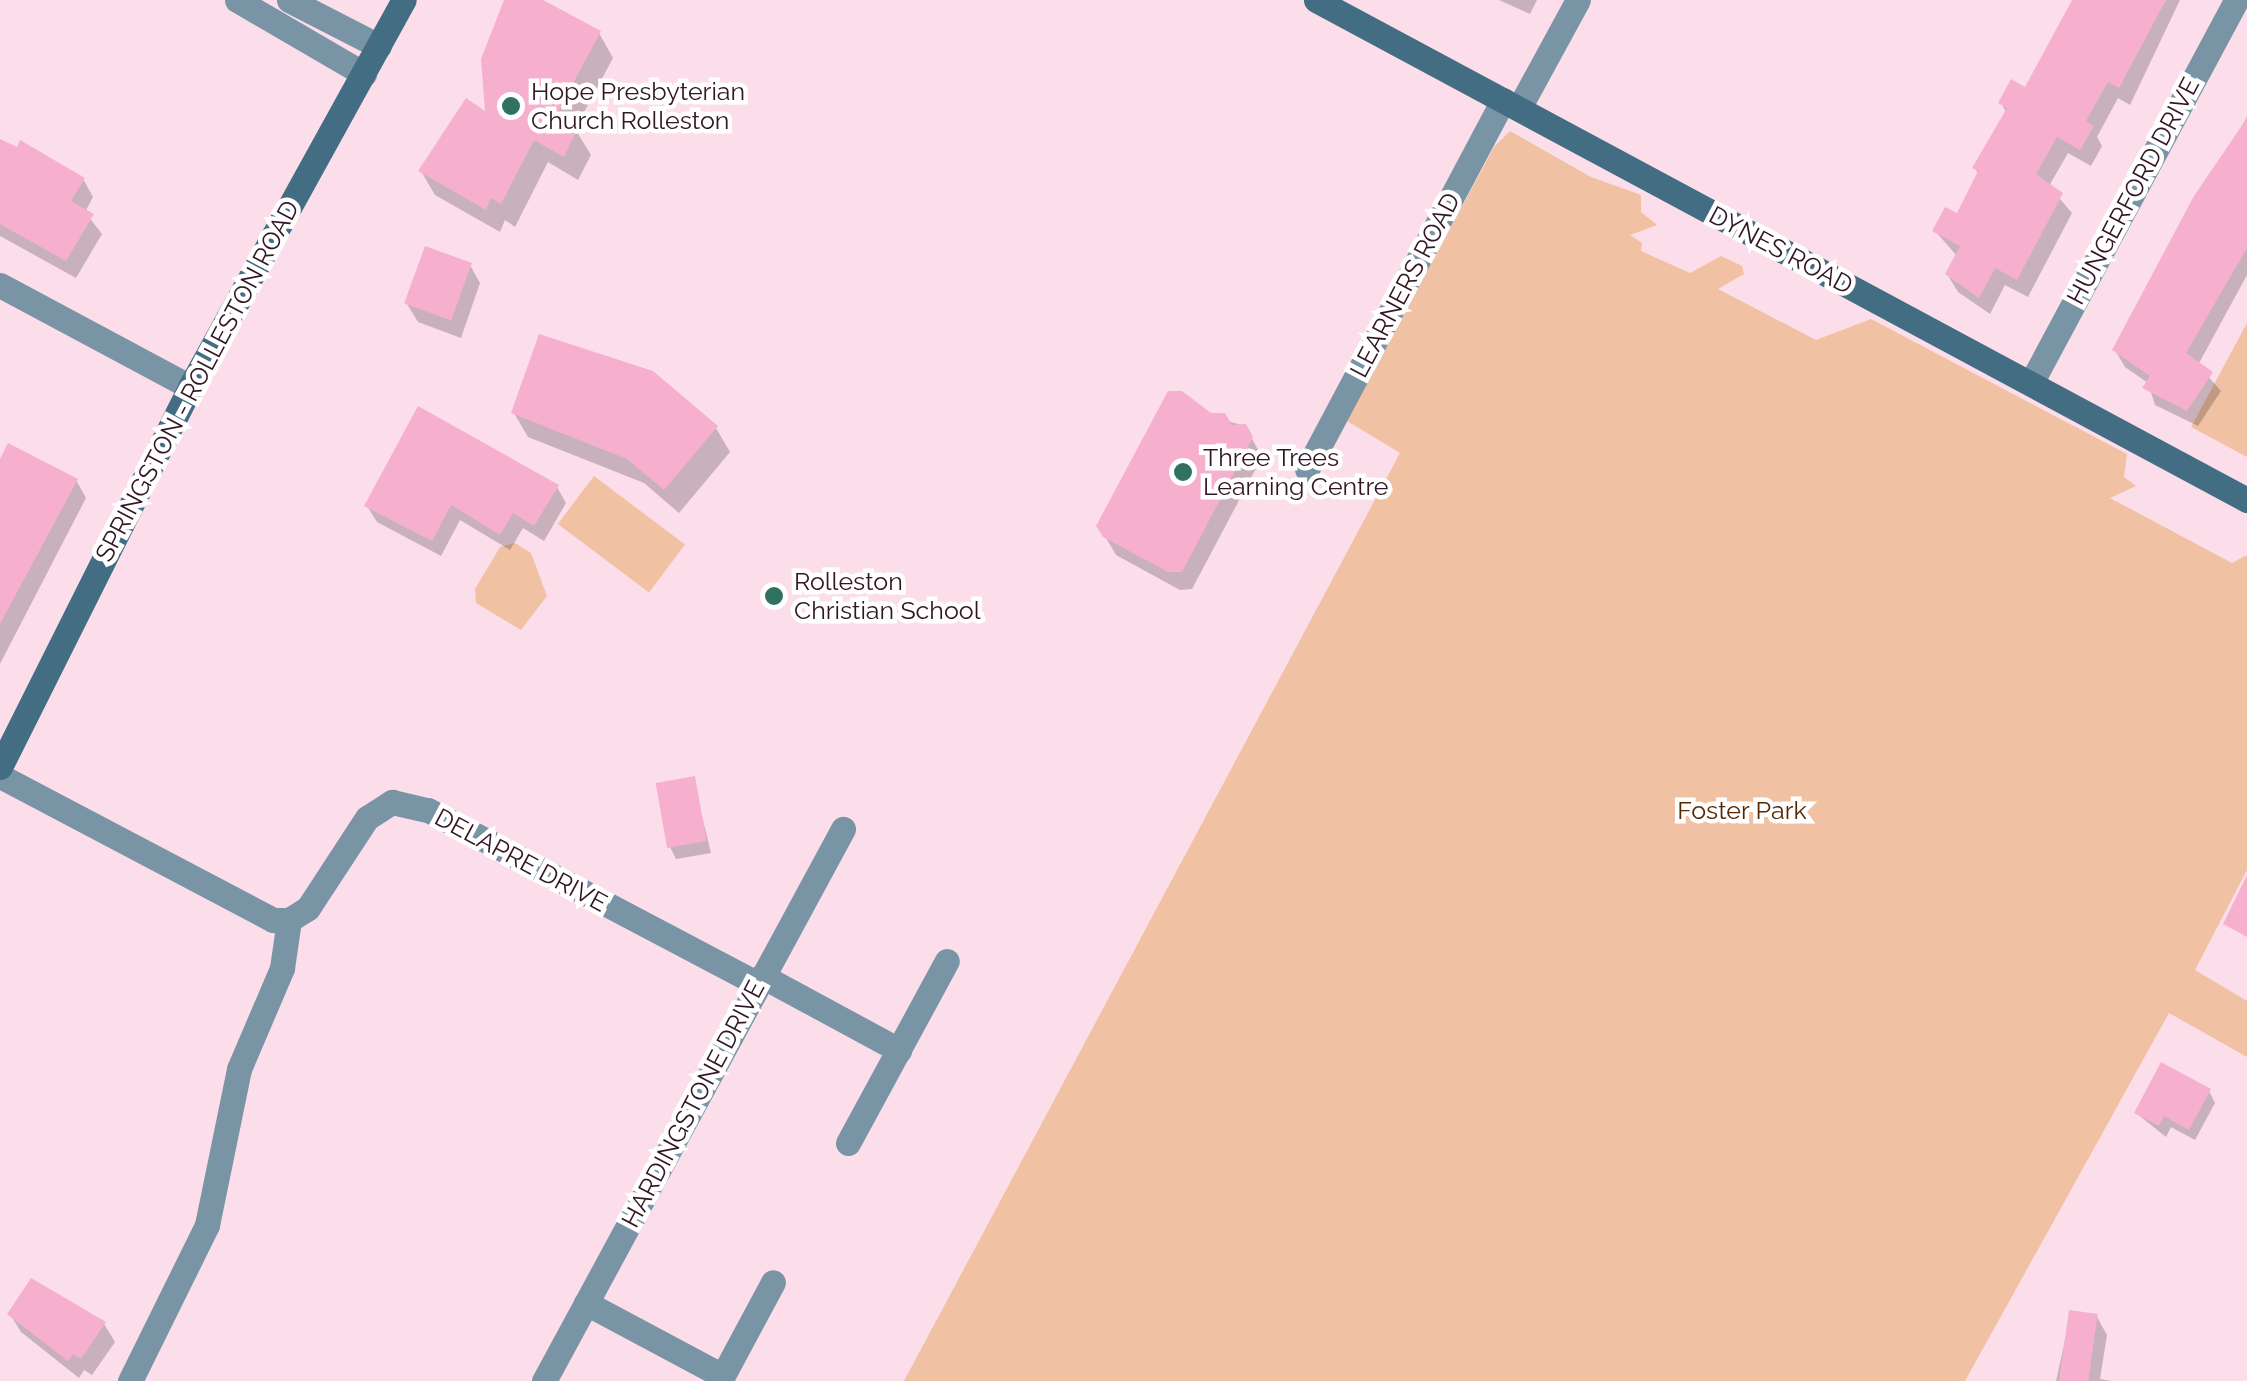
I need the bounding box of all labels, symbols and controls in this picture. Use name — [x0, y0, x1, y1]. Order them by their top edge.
street label: HUNGERFORD DRIVE — [2061, 73, 2205, 309]
place label: Hope Presbyterian Church Rolleston — [531, 77, 745, 136]
marker: Hope Presbyterian Church Rolleston — [500, 95, 522, 117]
street label: LEARNERS ROAD — [1344, 188, 1466, 382]
street label: SPRINGSTON - ROLLESTON ROAD — [89, 195, 305, 567]
street label: DYNES ROAD — [1704, 200, 1858, 300]
place label: Three Trees Learning Centre — [1203, 443, 1388, 502]
marker: Three Trees Learning Centre — [1172, 461, 1194, 483]
place label: Rolleston Christian School — [794, 567, 980, 626]
marker: Rolleston Christian School — [763, 585, 785, 607]
park label: Foster Park — [1677, 795, 1807, 825]
street label: DELAPRE DRIVE — [430, 802, 612, 918]
street label: HARDINGSTONE DRIVE — [615, 976, 771, 1232]

